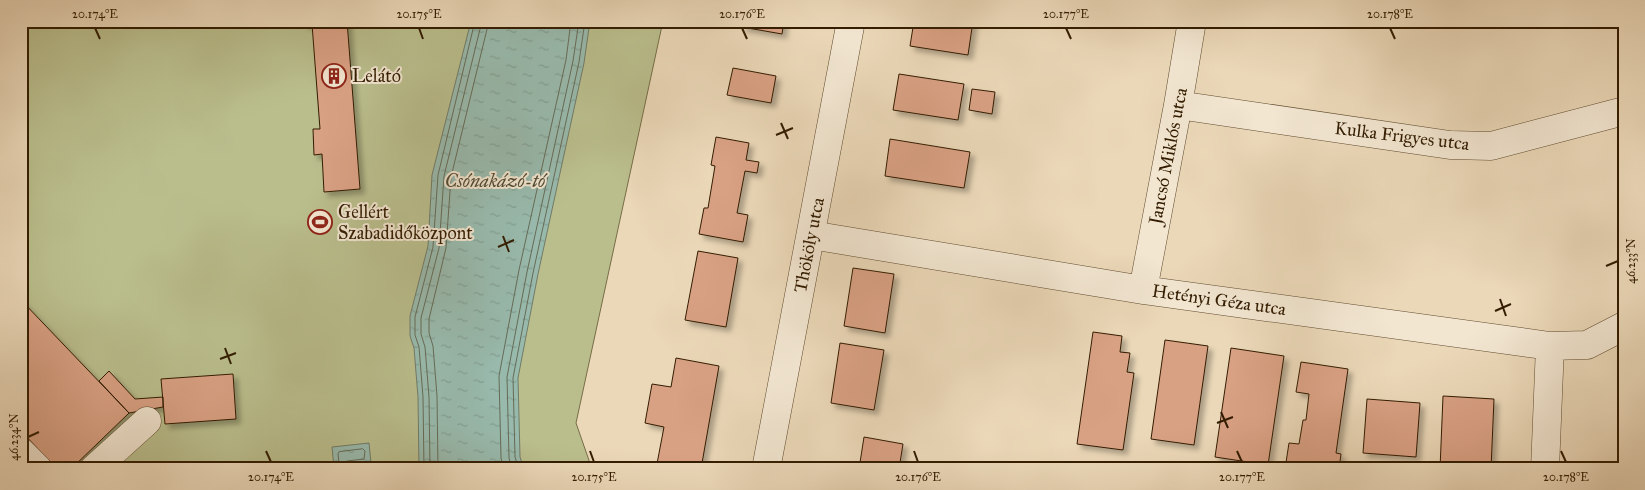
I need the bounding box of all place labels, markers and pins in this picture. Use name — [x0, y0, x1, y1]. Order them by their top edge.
building icon: Lelátó — [321, 63, 347, 89]
place label: Lelátó — [352, 65, 401, 87]
place label: Gellért Szabadidőközpont — [338, 201, 473, 244]
sports icon: Gellért Szabadidőközpont — [307, 209, 333, 235]

